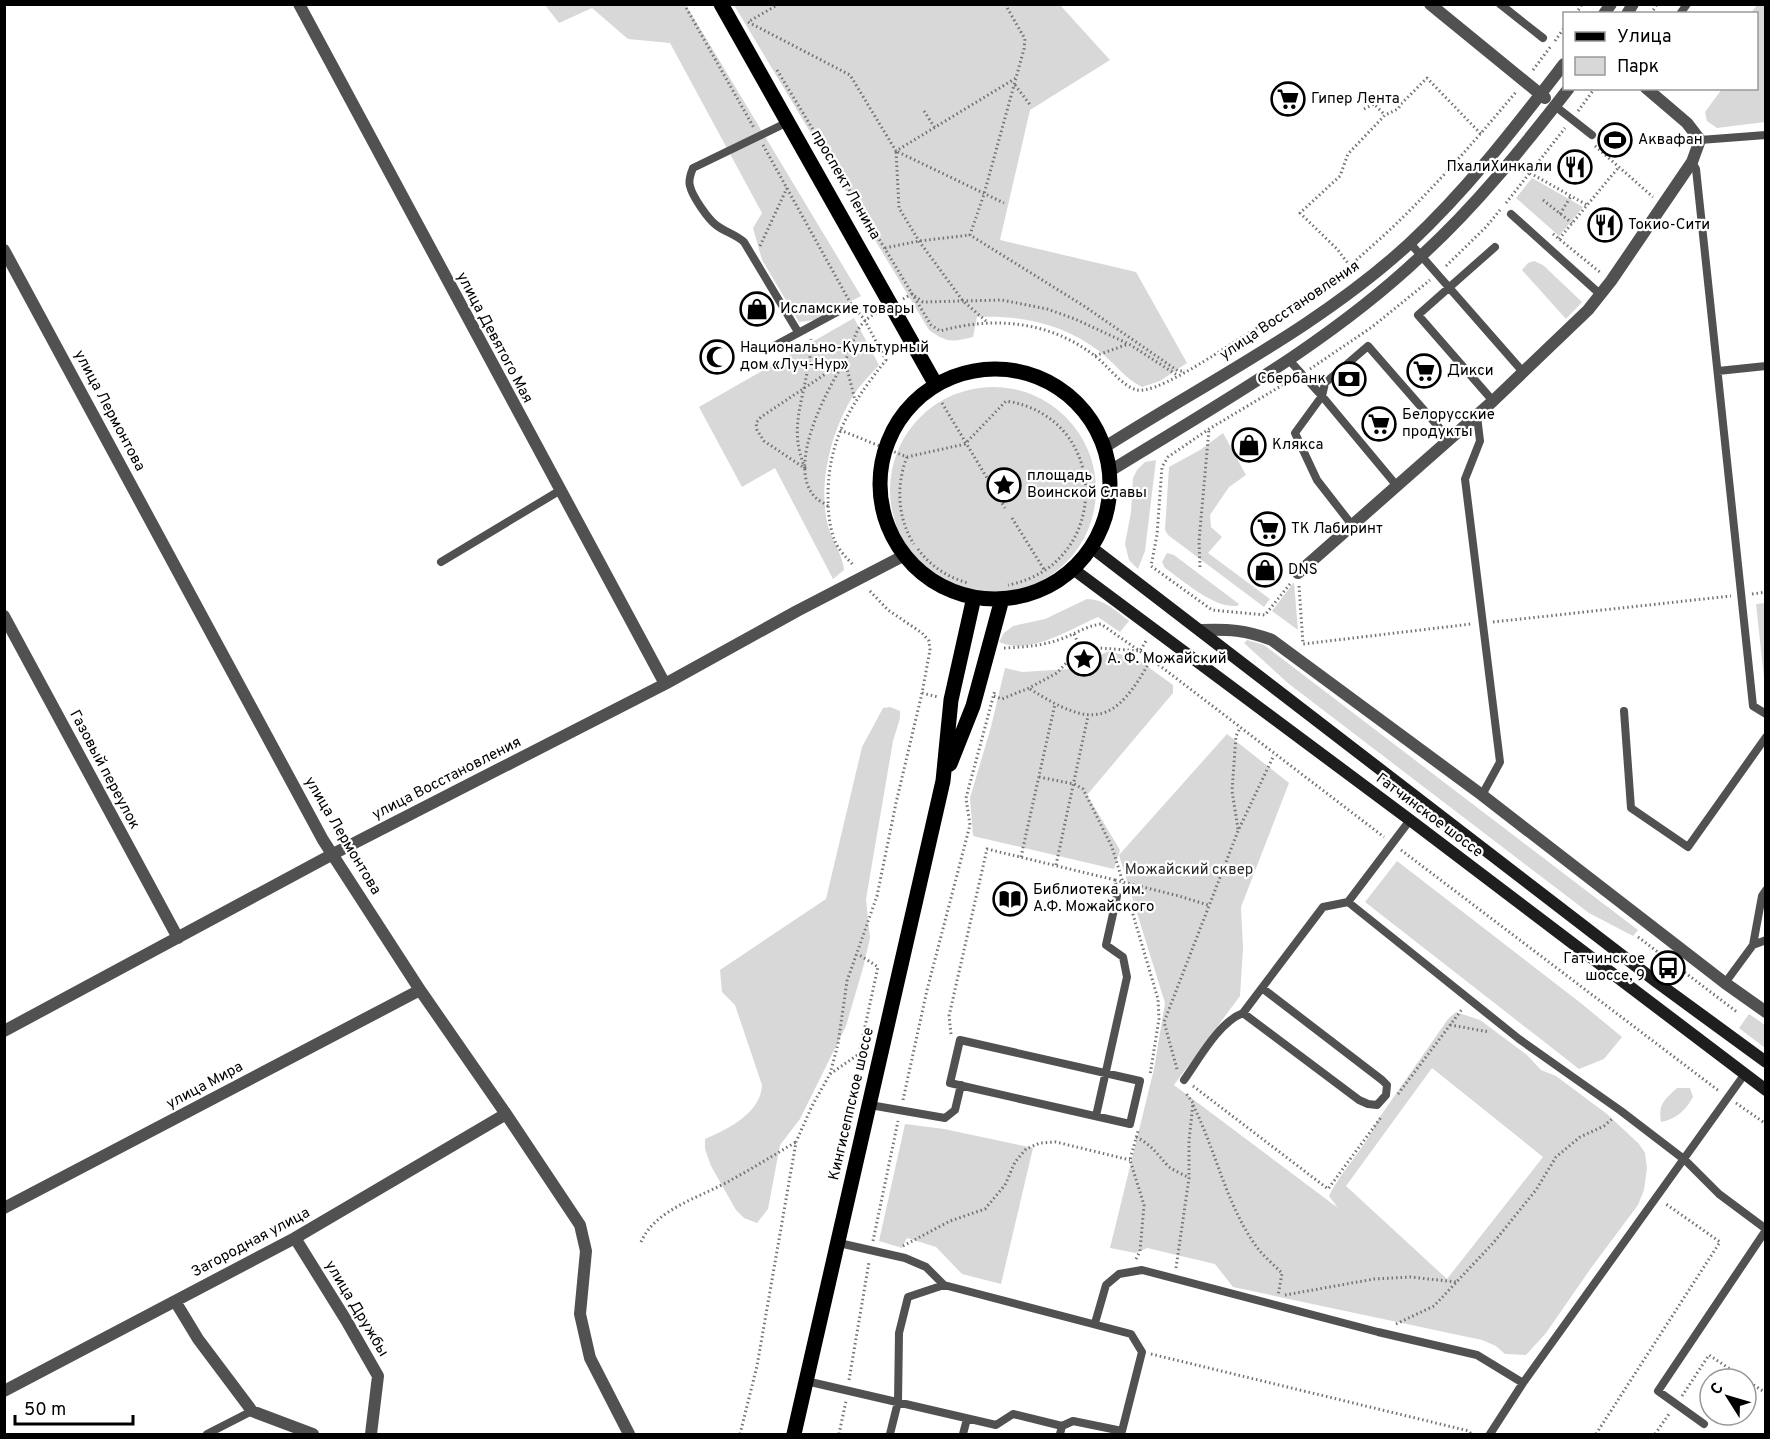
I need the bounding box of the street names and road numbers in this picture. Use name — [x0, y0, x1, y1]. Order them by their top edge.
street label: проспект Ленина — [806, 127, 884, 243]
street label: улица Восстановления — [1216, 257, 1364, 365]
street label: улица Девятого Мая — [451, 269, 537, 407]
street label: улица Лермонтова — [69, 347, 149, 475]
street label: Газовый переулок — [65, 707, 143, 833]
street label: улица Восстановления — [369, 733, 525, 825]
street label: Гатчинское шоссе — [1372, 770, 1486, 862]
street label: улица Лермонтова — [299, 774, 385, 898]
street label: Кингисеппское шоссе — [825, 1026, 879, 1182]
street label: улица Мира — [163, 1058, 247, 1114]
street label: Загородная улица — [189, 1204, 313, 1282]
street label: улица Дружбы — [320, 1257, 392, 1361]

